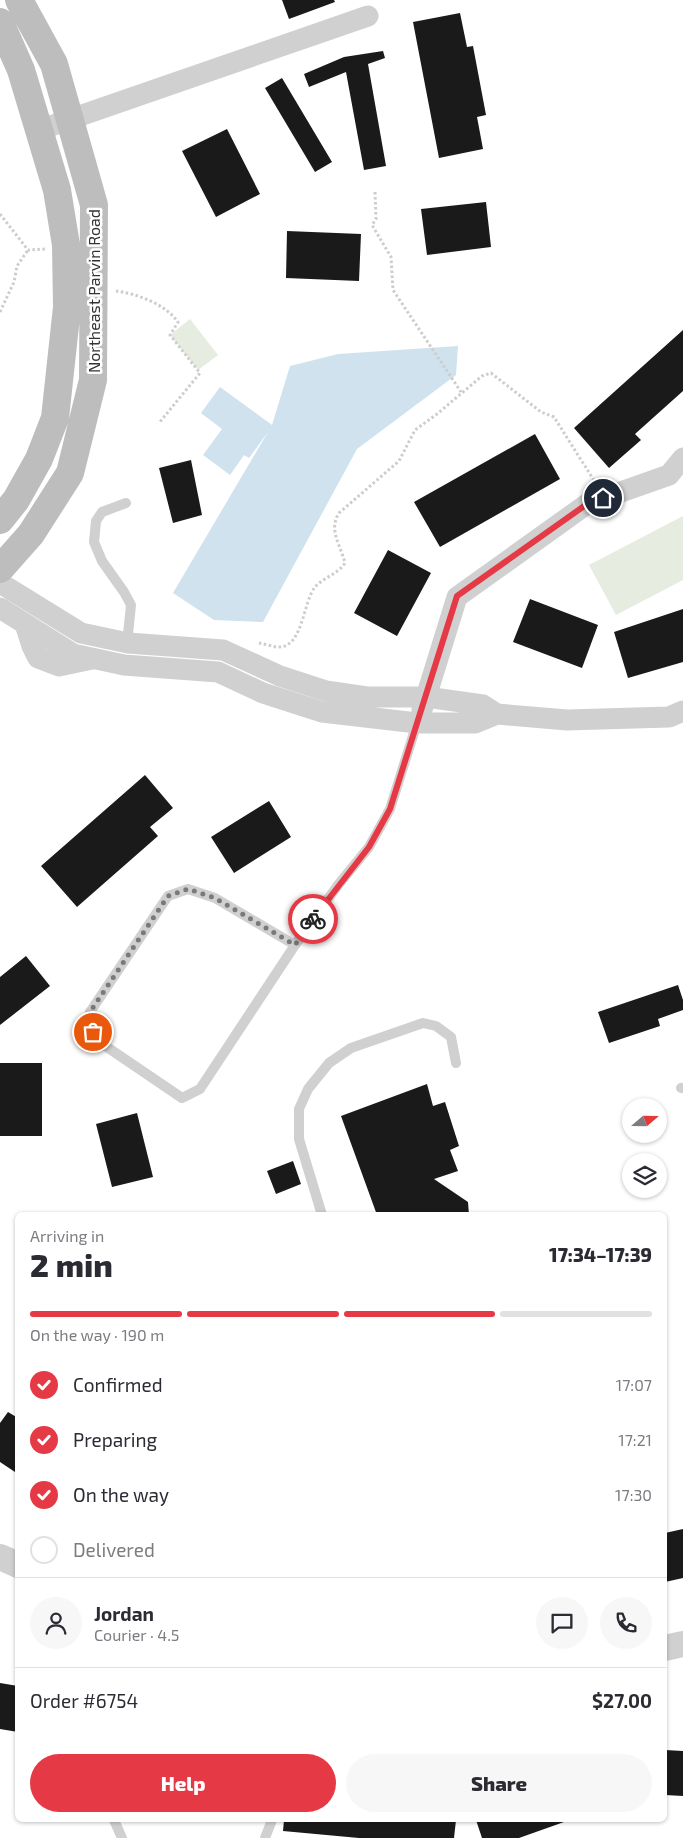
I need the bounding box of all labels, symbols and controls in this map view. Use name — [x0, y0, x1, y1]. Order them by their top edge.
street label: Northeast Parvin Road — [84, 209, 103, 373]
pin — [582, 477, 624, 519]
icon: home — [589, 484, 617, 512]
courier — [288, 894, 338, 944]
icon: bike — [299, 905, 327, 933]
pin — [72, 1011, 114, 1053]
icon: bag — [79, 1018, 107, 1046]
north arrow — [622, 1098, 668, 1142]
map controls — [622, 1098, 667, 1198]
button: layers — [622, 1153, 667, 1198]
text: Arriving in — [30, 1226, 104, 1245]
text: 17:34–17:39 — [549, 1243, 652, 1266]
text: 2 min — [30, 1245, 113, 1283]
text: On the way · 190 m — [30, 1325, 164, 1344]
icon: check — [30, 1371, 58, 1399]
text: Confirmed — [73, 1373, 163, 1396]
text: 17:07 — [616, 1375, 652, 1394]
icon: check — [30, 1426, 58, 1454]
text: Preparing — [73, 1428, 157, 1451]
text: 17:21 — [618, 1430, 652, 1449]
icon: check — [30, 1481, 58, 1509]
text: On the way — [73, 1483, 169, 1506]
text: 17:30 — [615, 1485, 652, 1504]
text: Delivered — [73, 1538, 155, 1561]
button: person — [30, 1597, 82, 1649]
button: chat — [536, 1597, 588, 1649]
button: phone — [600, 1597, 652, 1649]
text: Jordan — [94, 1602, 154, 1625]
text: Courier · 4.5 — [94, 1625, 179, 1644]
text: Order #6754 — [30, 1689, 138, 1712]
text: $27.00 — [592, 1689, 652, 1712]
button: Help — [30, 1754, 336, 1812]
button: Share — [346, 1754, 652, 1812]

